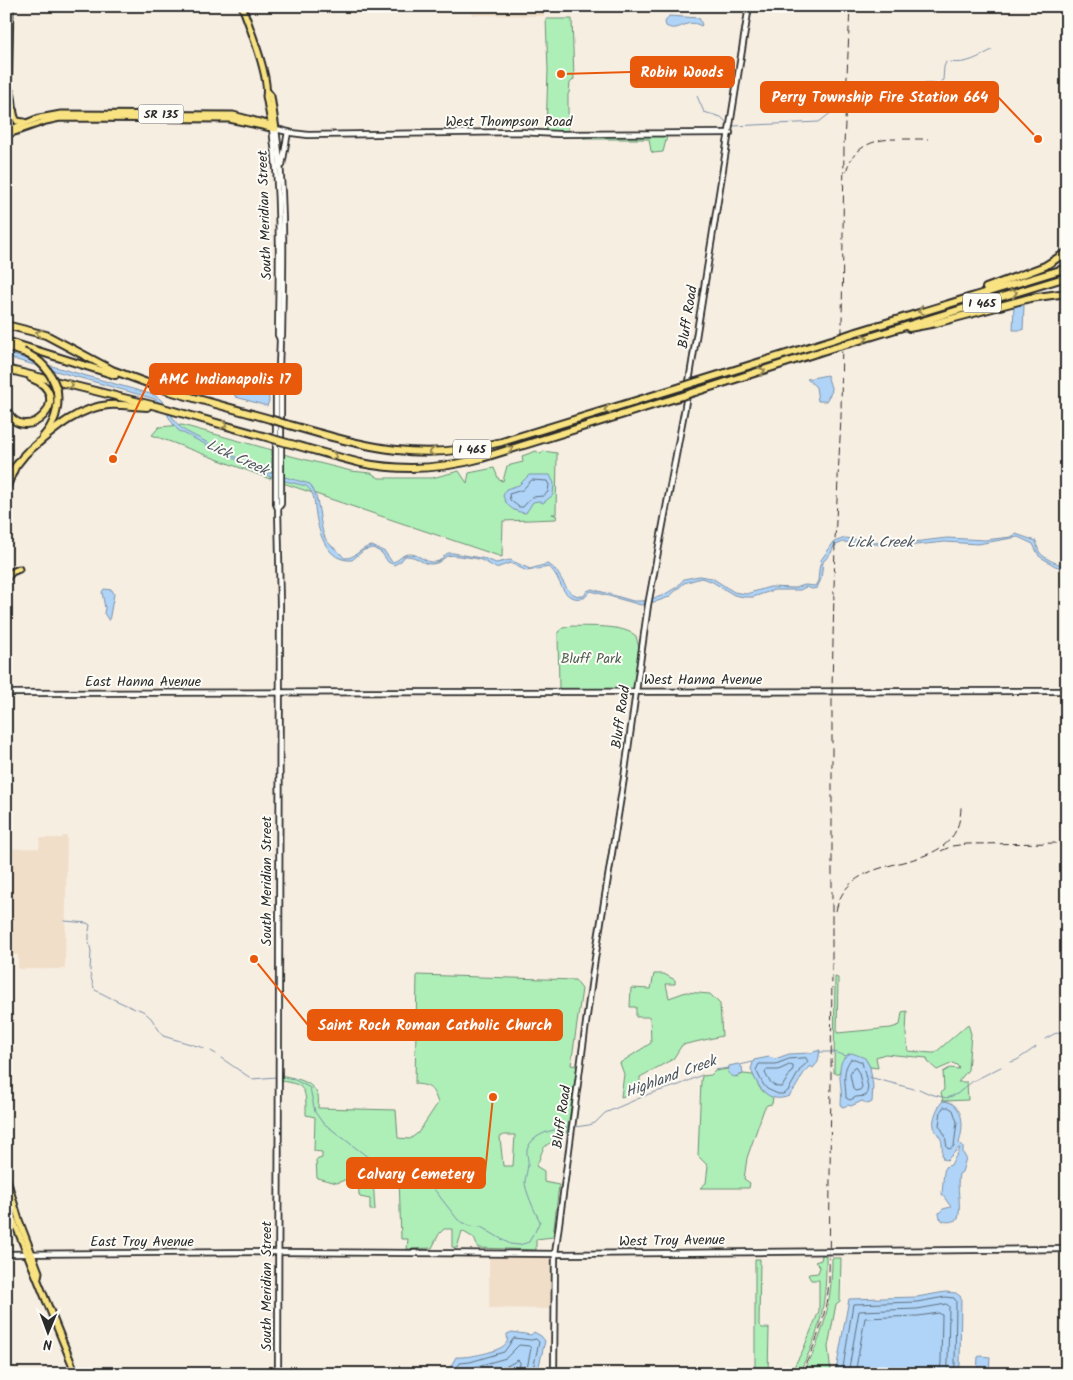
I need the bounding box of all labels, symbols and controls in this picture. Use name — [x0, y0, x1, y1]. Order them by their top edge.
callout: Robin Woods — [631, 57, 734, 87]
text: Robin Woods — [641, 61, 723, 85]
callout: Perry Township Fire Station 664 — [761, 82, 998, 112]
text: Perry Township Fire Station 664 — [772, 86, 988, 110]
road number: SR 135 — [138, 105, 184, 124]
street label: West Thompson Road — [446, 111, 573, 133]
street label: South Meridian Street — [252, 149, 278, 280]
street label: Bluff Road — [672, 283, 704, 350]
one-way arrow — [1009, 289, 1017, 299]
road number: I 465 — [963, 294, 1001, 312]
one-way arrow — [917, 306, 926, 316]
one-way arrow — [36, 328, 44, 338]
one-way arrow — [861, 334, 869, 344]
callout: AMC Indianapolis 17 — [150, 364, 301, 394]
one-way arrow — [757, 367, 765, 377]
text: AMC Indianapolis 17 — [159, 368, 292, 392]
one-way arrow — [66, 379, 75, 390]
one-way arrow — [603, 404, 611, 414]
one-way arrow — [220, 420, 228, 430]
water label: Lick Creek — [202, 433, 274, 484]
road number: I 465 — [453, 439, 491, 458]
one-way arrow — [506, 445, 514, 455]
one-way arrow — [428, 447, 436, 457]
one-way arrow — [329, 450, 337, 460]
water label: Lick Creek — [847, 531, 915, 555]
park label: Bluff Park — [561, 648, 622, 670]
street label: West Hanna Avenue — [644, 669, 763, 691]
street label: East Hanna Avenue — [85, 671, 202, 693]
street label: Bluff Road — [606, 683, 636, 750]
street label: South Meridian Street — [256, 816, 278, 946]
callout: Saint Roch Roman Catholic Church — [308, 1010, 562, 1040]
text: Saint Roch Roman Catholic Church — [318, 1014, 552, 1038]
water label: Highland Creek — [622, 1049, 722, 1105]
street label: Bluff Road — [547, 1083, 577, 1150]
callout: Calvary Cemetery — [347, 1158, 485, 1188]
text: Calvary Cemetery — [357, 1163, 475, 1187]
street label: South Meridian Street — [256, 1221, 278, 1351]
street label: West Troy Avenue — [619, 1229, 726, 1253]
street label: East Troy Avenue — [90, 1231, 195, 1253]
north arrow — [22, 1308, 72, 1358]
text: N — [43, 1333, 52, 1355]

